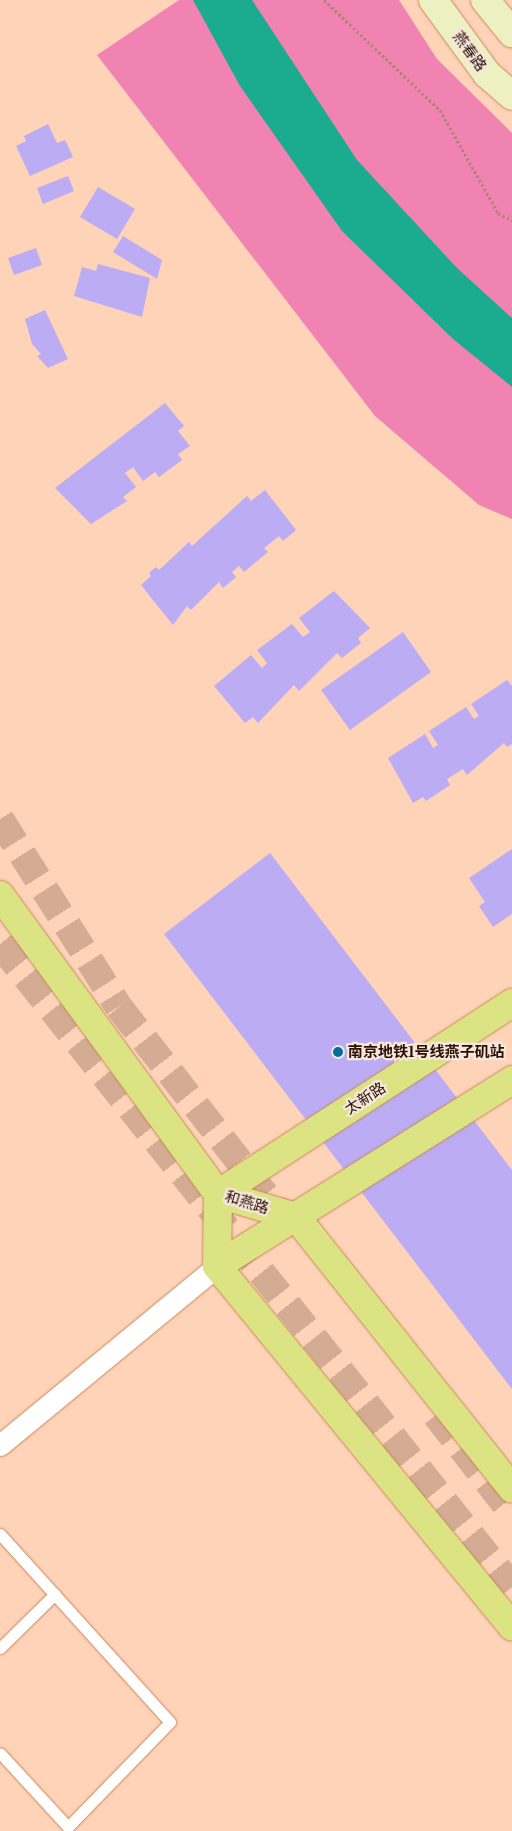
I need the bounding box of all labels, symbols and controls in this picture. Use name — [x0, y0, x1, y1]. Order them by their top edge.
street label: 燕春路 — [449, 28, 491, 74]
place label: 南京地铁1号线燕子矶站 — [348, 1043, 505, 1061]
marker: 南京地铁1号线燕子矶站 — [332, 1046, 344, 1058]
street label: 太新路 — [341, 1078, 389, 1118]
street label: 和燕路 — [223, 1187, 271, 1217]

